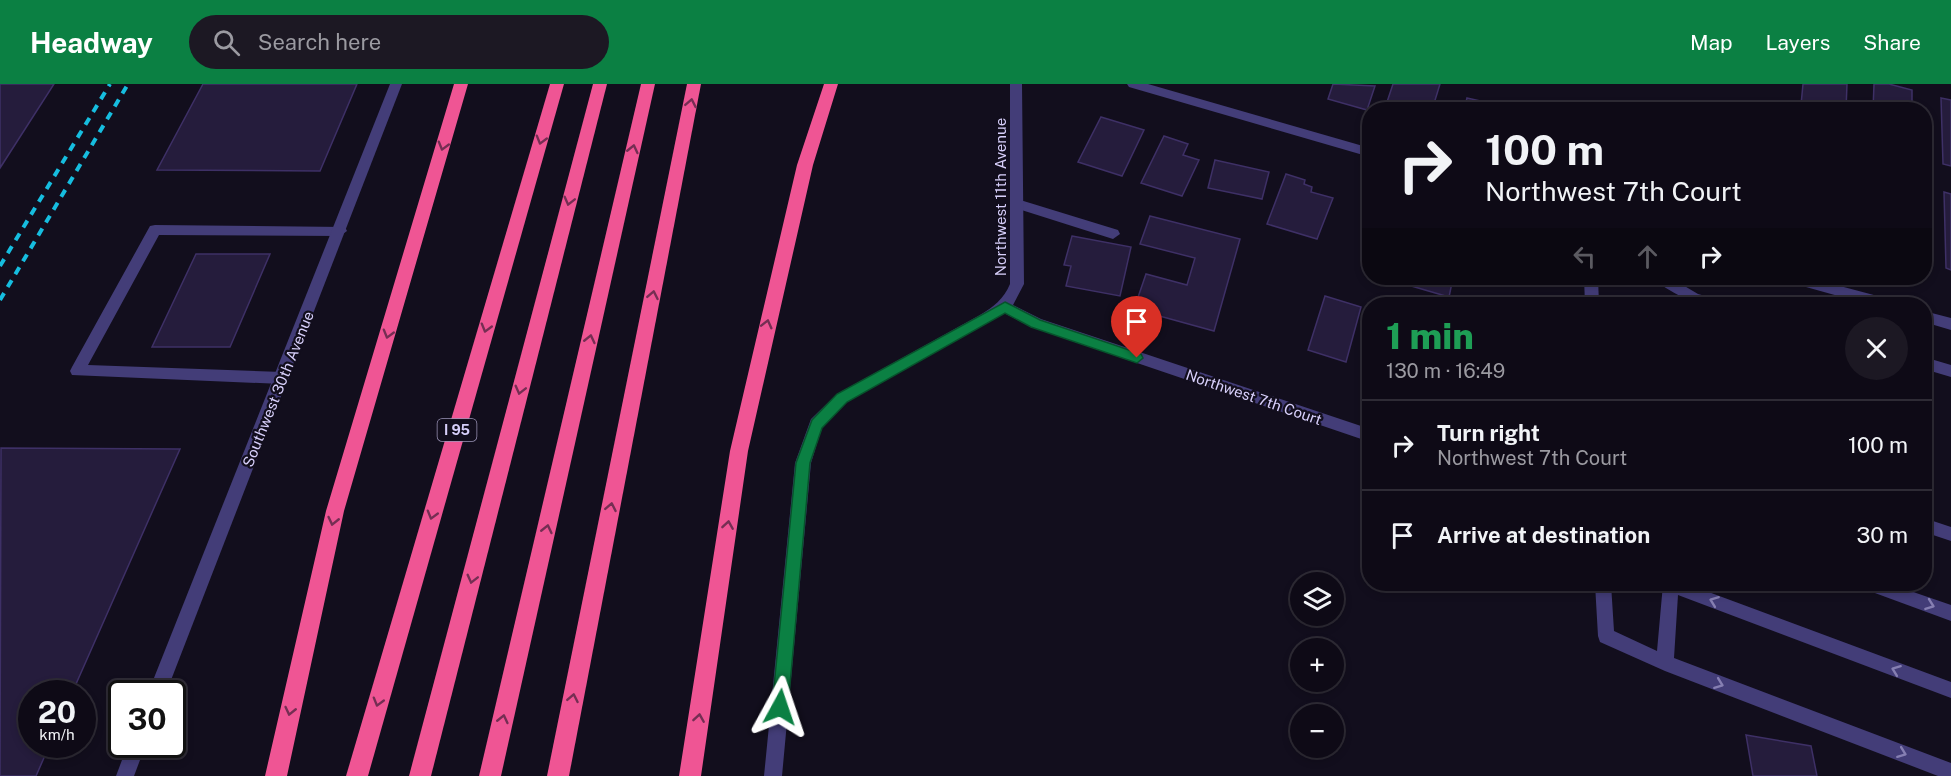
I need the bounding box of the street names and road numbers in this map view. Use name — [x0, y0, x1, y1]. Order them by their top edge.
street label: Northwest 11th Avenue — [992, 118, 1009, 276]
street label: Southwest 30th Avenue — [239, 309, 317, 469]
street label: Northwest 7th Court — [1184, 366, 1324, 428]
road number: I 95 — [438, 419, 476, 441]

